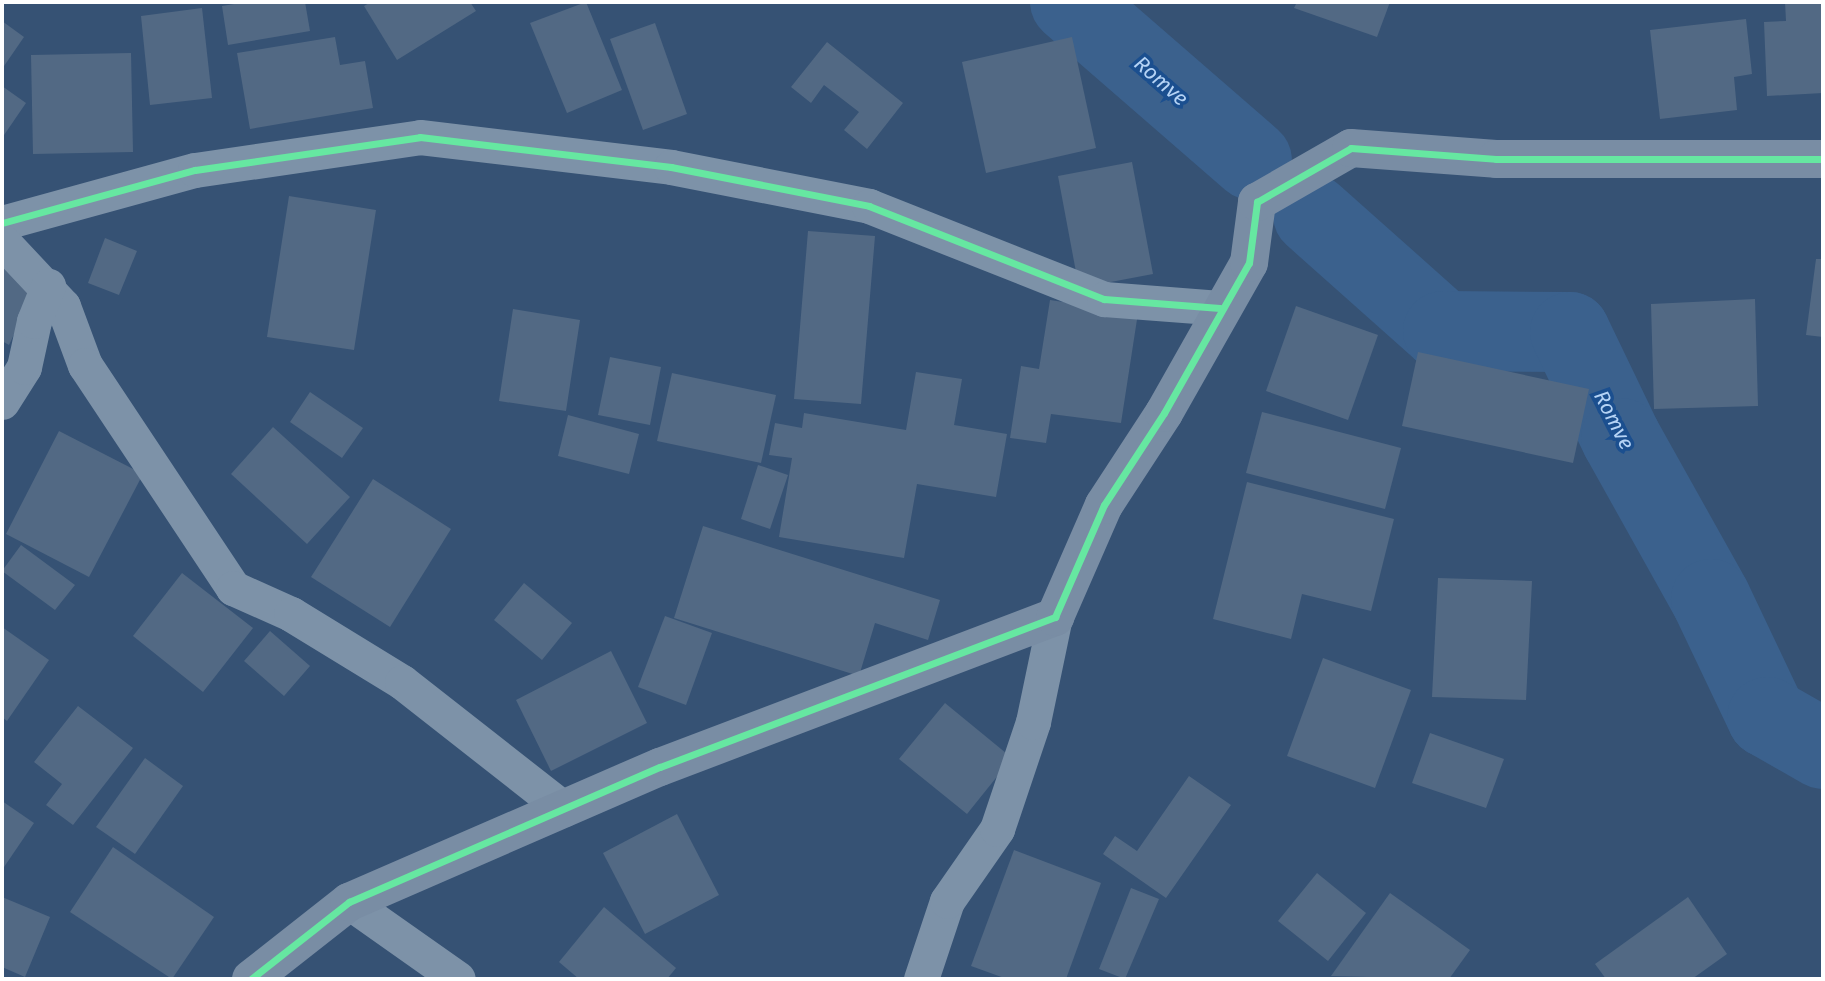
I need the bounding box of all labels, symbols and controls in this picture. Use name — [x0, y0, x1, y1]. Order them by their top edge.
water label: Romve — [1129, 51, 1193, 111]
water label: Romve — [1588, 386, 1640, 454]

